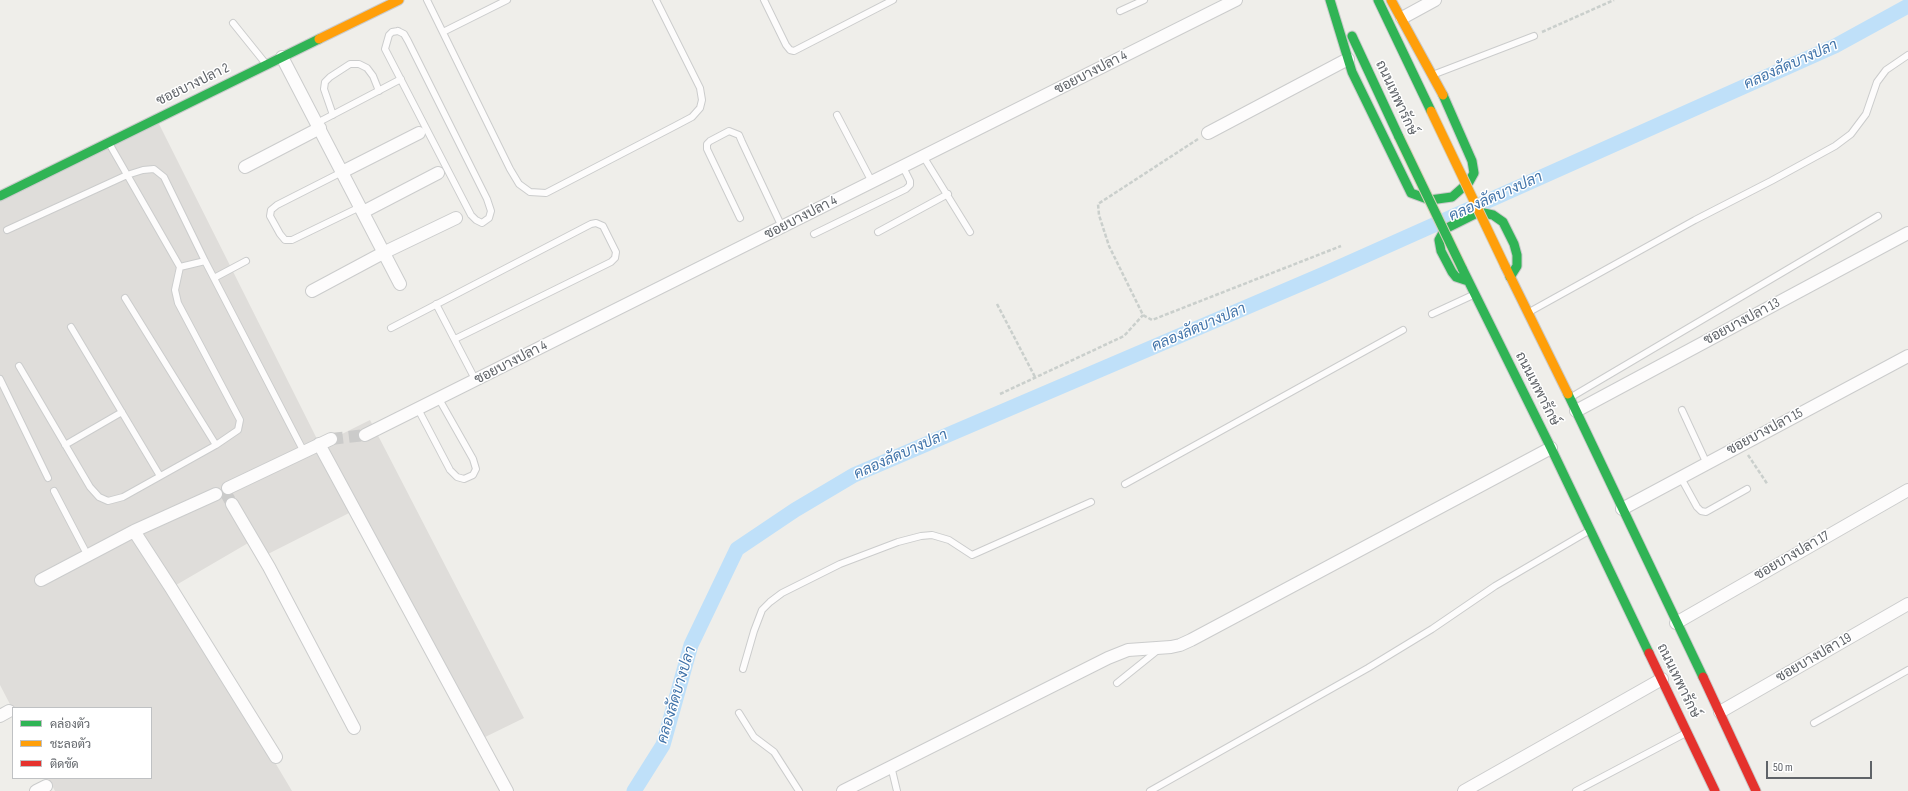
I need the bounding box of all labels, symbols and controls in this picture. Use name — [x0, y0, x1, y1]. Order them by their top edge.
water label: คลองลัดบางปลา — [1741, 36, 1841, 94]
street label: ซอยบางปลา 4 — [1052, 48, 1130, 98]
street label: ถนนเทพารักษ์ — [1371, 58, 1421, 138]
street label: ซอยบางปลา 2 — [154, 60, 232, 110]
water label: คลองลัดบางปลา — [1446, 168, 1546, 226]
street label: ซอยบางปลา 4 — [762, 193, 840, 243]
street label: ซอยบางปลา 13 — [1701, 295, 1783, 349]
water label: คลองลัดบางปลา — [1149, 300, 1249, 356]
street label: ซอยบางปลา 4 — [472, 338, 550, 388]
street label: ถนนเทพารักษ์ — [1511, 349, 1563, 429]
street label: ซอยบางปลา 15 — [1724, 405, 1806, 459]
water label: คลองลัดบางปลา — [851, 426, 951, 484]
street label: ซอยบางปลา 17 — [1752, 528, 1832, 584]
street label: ซอยบางปลา 19 — [1773, 630, 1855, 686]
street label: ถนนเทพารักษ์ — [1653, 641, 1703, 721]
water label: คลองลัดบางปลา — [654, 644, 700, 746]
legend — [12, 707, 152, 779]
text: คล่องตัว — [50, 717, 90, 732]
text: ชะลอตัว — [50, 737, 91, 752]
scale bar — [1768, 753, 1874, 779]
text: ติดขัด — [50, 757, 79, 772]
text: 50 m — [1773, 760, 1793, 775]

